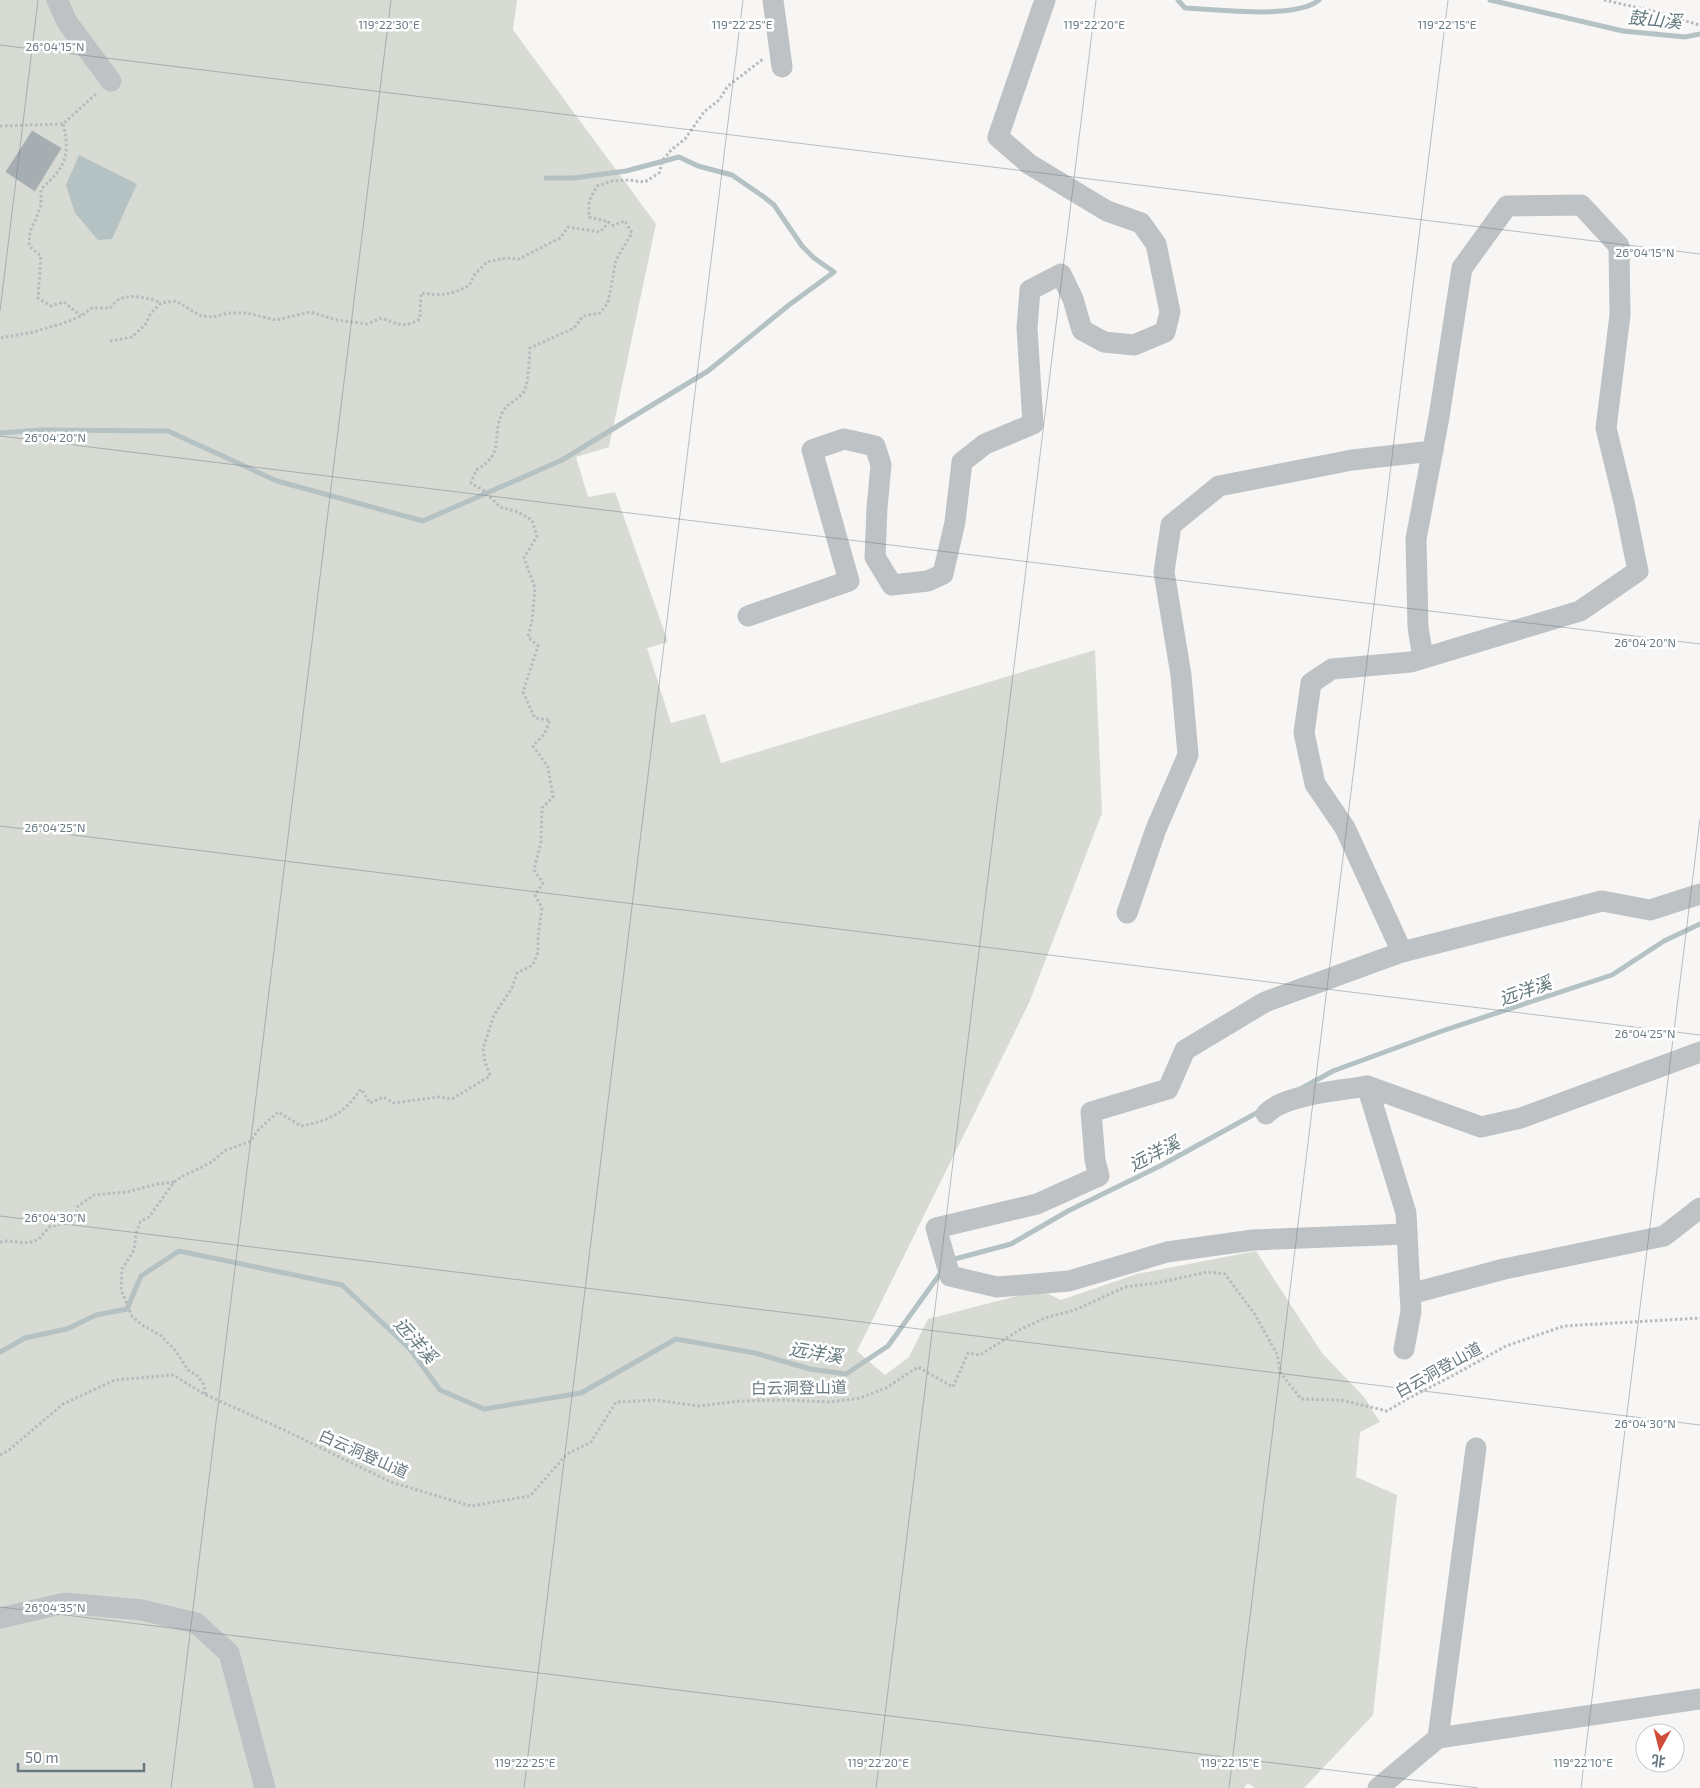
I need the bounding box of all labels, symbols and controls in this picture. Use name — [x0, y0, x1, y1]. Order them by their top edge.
water label: 鼓山溪 — [1627, 6, 1685, 32]
text: 119°22'30"E — [358, 17, 420, 31]
text: 119°22'25"E — [712, 17, 773, 31]
text: 119°22'20"E — [1063, 17, 1125, 31]
text: 119°22'15"E — [1418, 17, 1477, 31]
text: 26°04'15"N — [26, 39, 84, 53]
text: 26°04'15"N — [1616, 245, 1674, 259]
text: 26°04'20"N — [24, 430, 86, 444]
text: 26°04'20"N — [1614, 635, 1676, 649]
text: 26°04'25"N — [25, 820, 85, 834]
water label: 远洋溪 — [1496, 970, 1556, 1009]
text: 26°04'25"N — [1615, 1026, 1675, 1040]
water label: 远洋溪 — [1125, 1130, 1185, 1175]
text: 26°04'30"N — [24, 1210, 86, 1224]
water label: 远洋溪 — [390, 1313, 444, 1369]
water label: 远洋溪 — [788, 1337, 846, 1367]
street label: 白云洞登山道 — [1391, 1337, 1485, 1401]
street label: 白云洞登山道 — [751, 1377, 847, 1397]
text: 26°04'30"N — [1614, 1416, 1676, 1430]
street label: 白云洞登山道 — [316, 1425, 412, 1481]
text: 26°04'35"N — [25, 1600, 85, 1614]
north arrow — [1635, 1723, 1685, 1773]
scale bar — [18, 1740, 144, 1772]
text: 50 m — [25, 1748, 59, 1766]
text: 北 — [1650, 1752, 1666, 1771]
text: 119°22'25"E — [495, 1755, 556, 1769]
text: 119°22'20"E — [847, 1755, 909, 1769]
text: 119°22'15"E — [1201, 1755, 1260, 1769]
text: 119°22'10"E — [1553, 1755, 1613, 1769]

